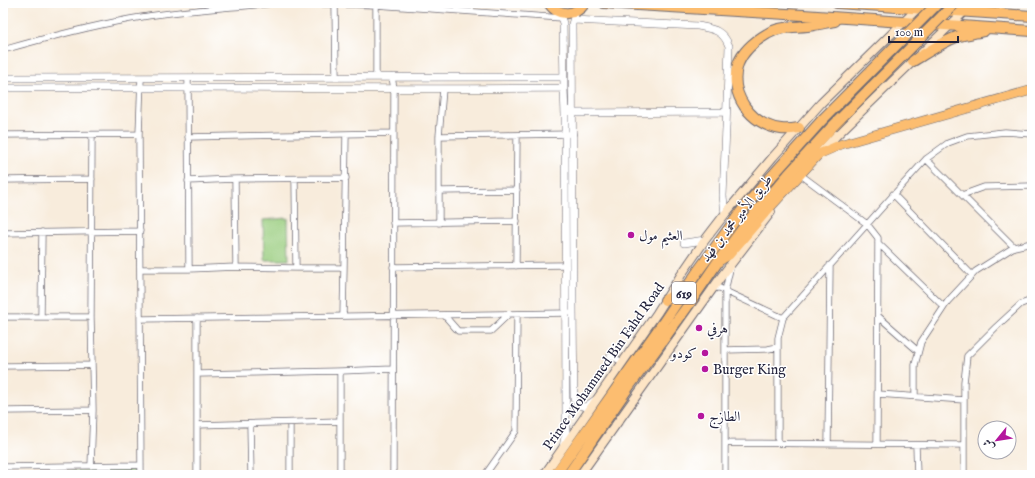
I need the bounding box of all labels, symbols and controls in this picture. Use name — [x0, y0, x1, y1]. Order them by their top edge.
scale bar — [889, 18, 958, 44]
text: 100 m — [895, 25, 923, 40]
street label: طريق الأمير محمد بن فهد — [695, 170, 777, 266]
place label: العثيم مول — [639, 227, 683, 249]
marker: العثيم مول — [626, 230, 636, 240]
street label: Prince Mohammed Bin Fahd Road — [539, 279, 669, 454]
road number: 619 — [672, 282, 696, 304]
place label: هرفي — [707, 320, 728, 340]
marker: هرفي — [694, 323, 704, 333]
place label: كودو — [669, 345, 697, 363]
marker: كودو — [700, 348, 710, 358]
place label: Burger King — [713, 361, 786, 379]
marker: Burger King — [700, 364, 710, 374]
place label: الطازج — [709, 408, 740, 429]
marker: الطازج — [696, 411, 706, 421]
north arrow — [977, 420, 1017, 460]
text: ش — [980, 436, 998, 453]

